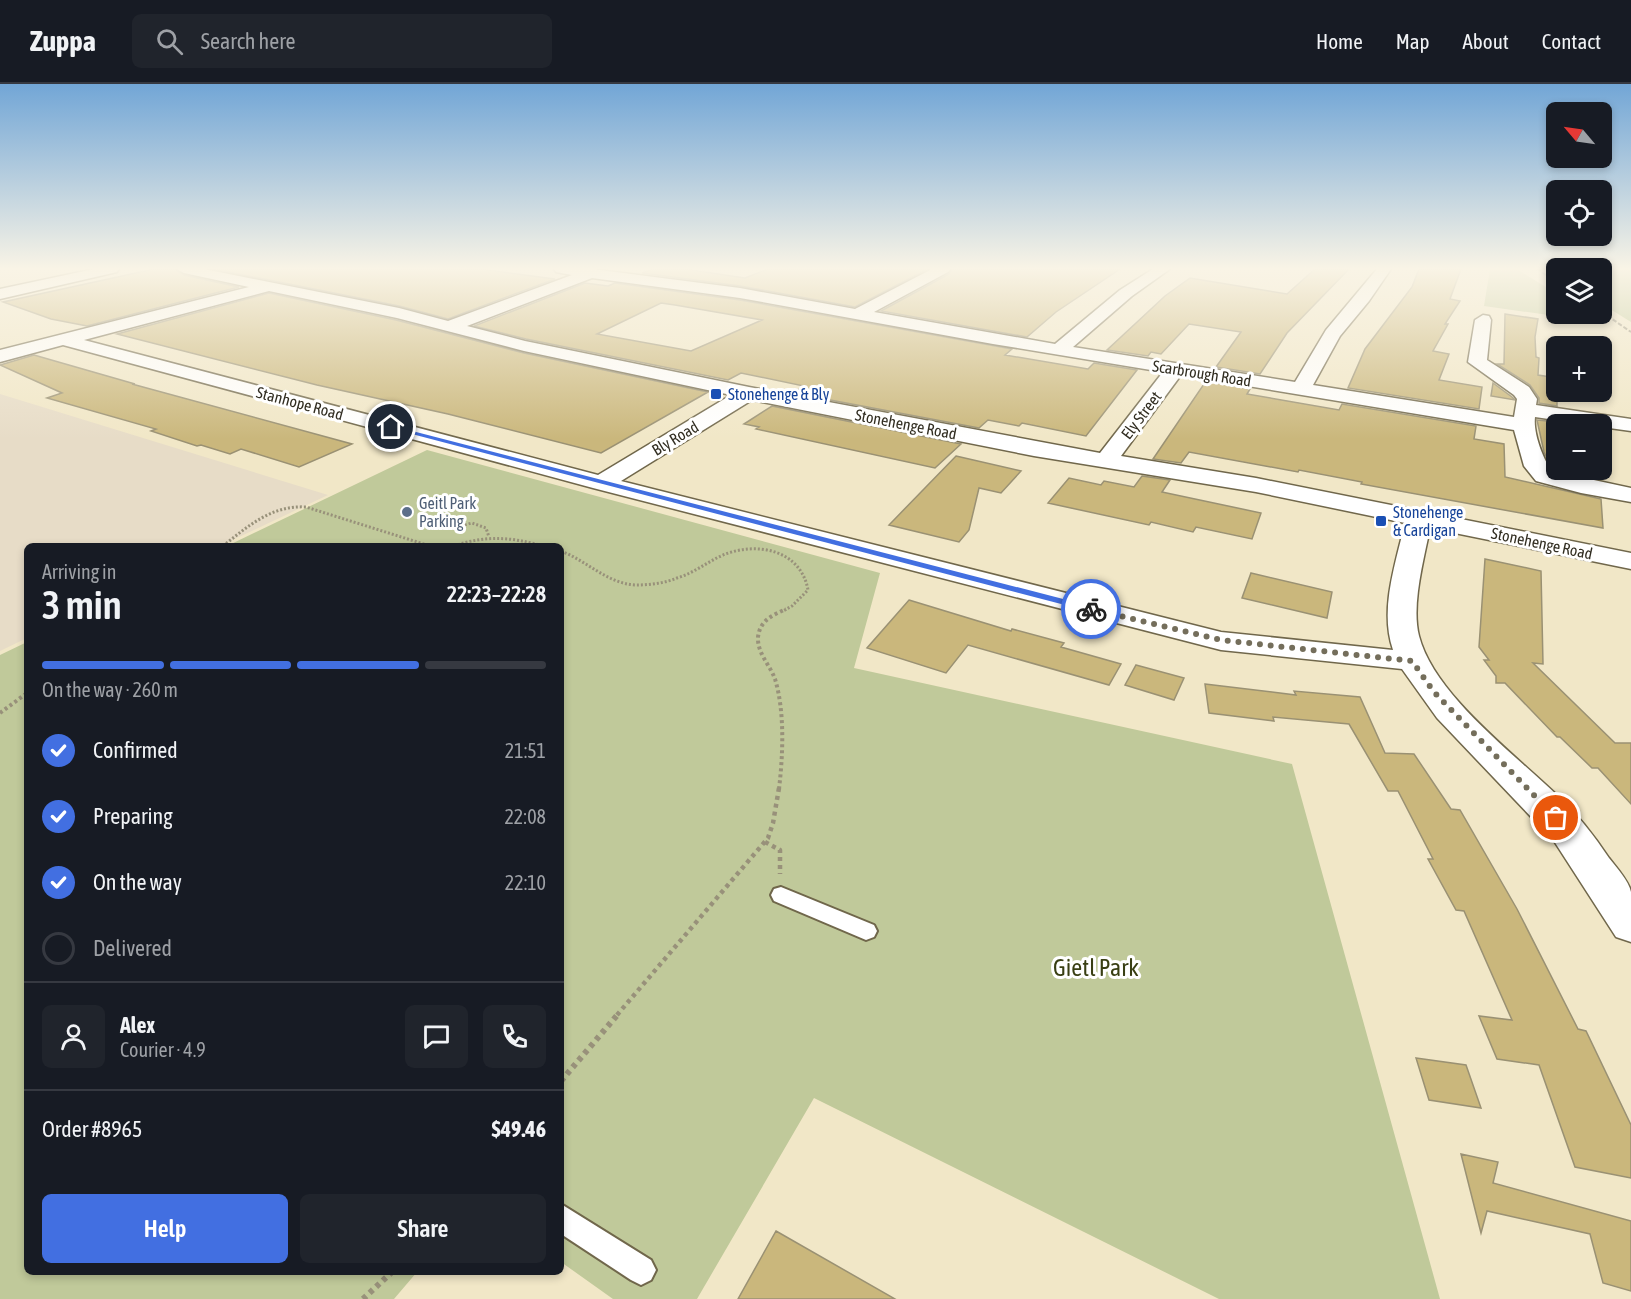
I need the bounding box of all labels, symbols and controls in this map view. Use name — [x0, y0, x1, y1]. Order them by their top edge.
search box — [132, 14, 552, 68]
text: Zuppa — [30, 25, 96, 57]
icon: search — [153, 25, 186, 58]
text: Search here — [201, 28, 296, 54]
text: Home — [1316, 29, 1363, 53]
text: Map — [1396, 29, 1430, 53]
text: About — [1463, 29, 1509, 53]
text: Contact — [1542, 29, 1601, 53]
north arrow — [1546, 102, 1612, 168]
map controls — [1546, 102, 1612, 480]
button: locate — [1546, 180, 1612, 246]
button: layers — [1546, 258, 1612, 324]
button: + — [1546, 336, 1612, 402]
street label: Scarbrough Road — [1151, 356, 1253, 391]
street label: Stanhope Road — [254, 383, 346, 424]
place label: Stonehenge & Bly — [728, 385, 830, 404]
marker: Stonehenge & Bly — [709, 387, 723, 401]
street label: Ely Street — [1117, 387, 1166, 443]
pin — [365, 401, 416, 452]
street label: Stonehenge Road — [854, 405, 958, 444]
icon: home — [374, 410, 407, 443]
button: − — [1546, 414, 1612, 480]
street label: Bly Road — [649, 417, 702, 460]
place label: Geitl Park Parking — [419, 494, 476, 531]
place label: Stonehenge & Cardigan — [1393, 503, 1463, 540]
marker: Geitl Park Parking — [400, 505, 414, 519]
marker: Stonehenge & Cardigan — [1374, 514, 1388, 528]
street label: Stonehenge Road — [1490, 523, 1594, 563]
text: Arriving in — [42, 560, 116, 583]
courier — [1061, 579, 1121, 639]
text: 22:23–22:28 — [447, 581, 546, 607]
text: 3 min — [42, 583, 122, 627]
icon: bike — [1075, 593, 1108, 626]
text: On the way · 260 m — [42, 678, 178, 701]
icon: check — [42, 734, 75, 767]
text: Confirmed — [93, 737, 178, 763]
text: 21:51 — [505, 739, 546, 762]
pin — [1530, 792, 1581, 843]
icon: check — [42, 800, 75, 833]
icon: bag — [1539, 801, 1572, 834]
text: Preparing — [93, 803, 173, 829]
text: 22:08 — [504, 805, 546, 828]
icon: check — [42, 866, 75, 899]
text: On the way — [93, 869, 182, 895]
text: 22:10 — [505, 871, 546, 894]
text: Delivered — [93, 935, 172, 961]
park label: Gietl Park — [1053, 954, 1139, 981]
button: person — [42, 1005, 105, 1068]
button: chat — [405, 1005, 468, 1068]
button: phone — [483, 1005, 546, 1068]
text: Alex — [120, 1012, 155, 1038]
text: Courier · 4.9 — [120, 1038, 206, 1061]
text: Order #8965 — [42, 1116, 142, 1142]
text: $49.46 — [491, 1116, 546, 1142]
button: Help — [42, 1194, 288, 1263]
button: Share — [300, 1194, 546, 1263]

